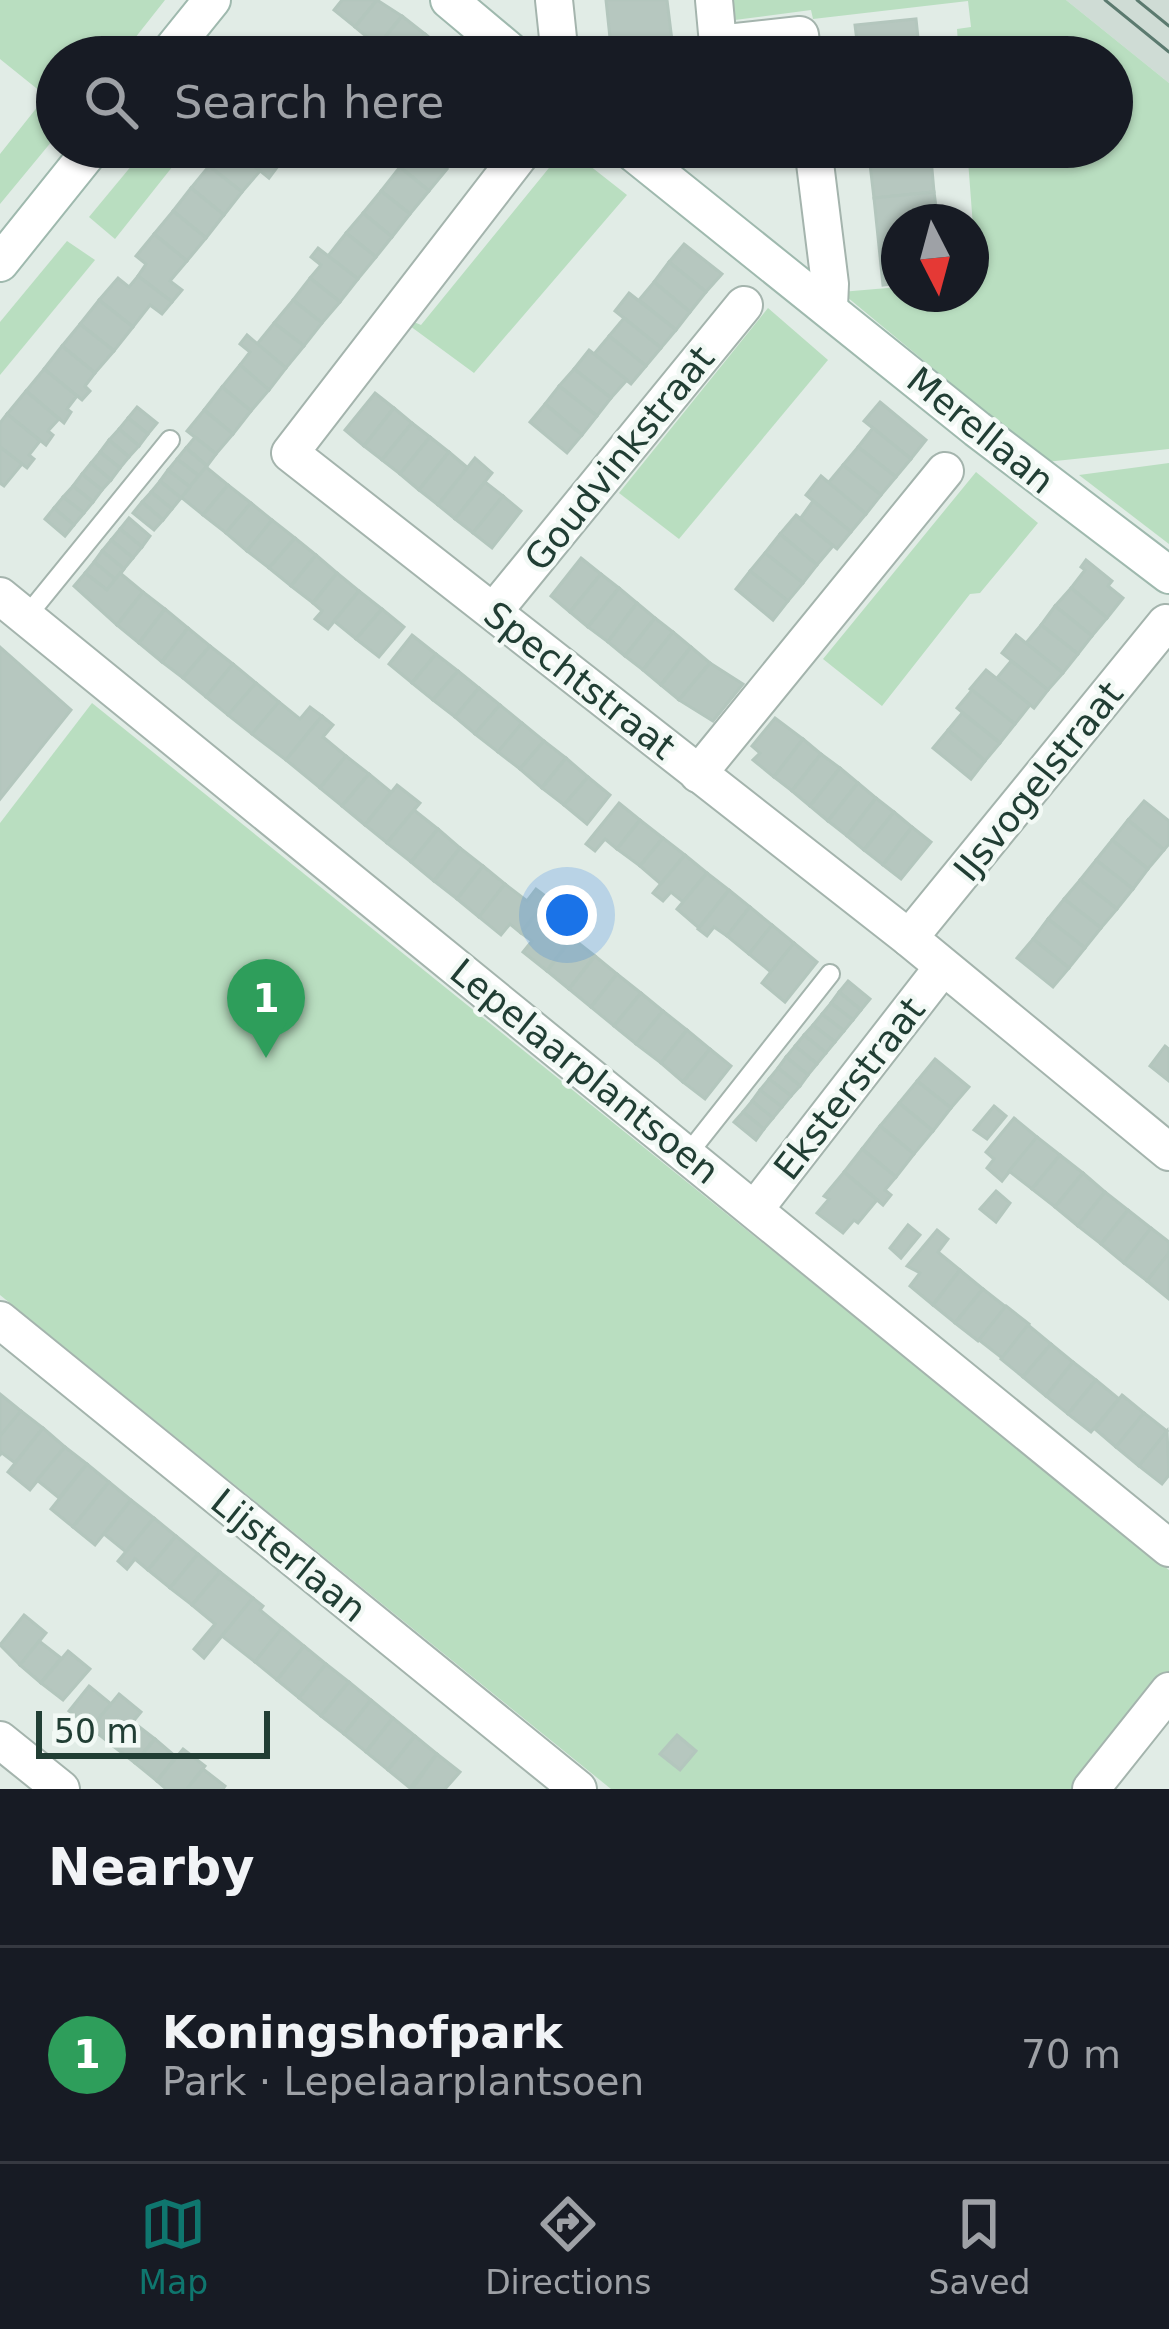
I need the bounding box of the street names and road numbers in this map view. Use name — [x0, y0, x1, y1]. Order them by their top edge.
street label: Goudvinkstraat — [516, 338, 722, 579]
street label: Merellaan — [899, 359, 1062, 502]
street label: Spechtstraat — [476, 593, 683, 767]
street label: IJsvogelstraat — [946, 674, 1131, 889]
street label: Lepelaarplantsoen — [442, 951, 727, 1192]
street label: Eksterstraat — [766, 989, 933, 1187]
street label: Lijsterlaan — [203, 1481, 374, 1630]

